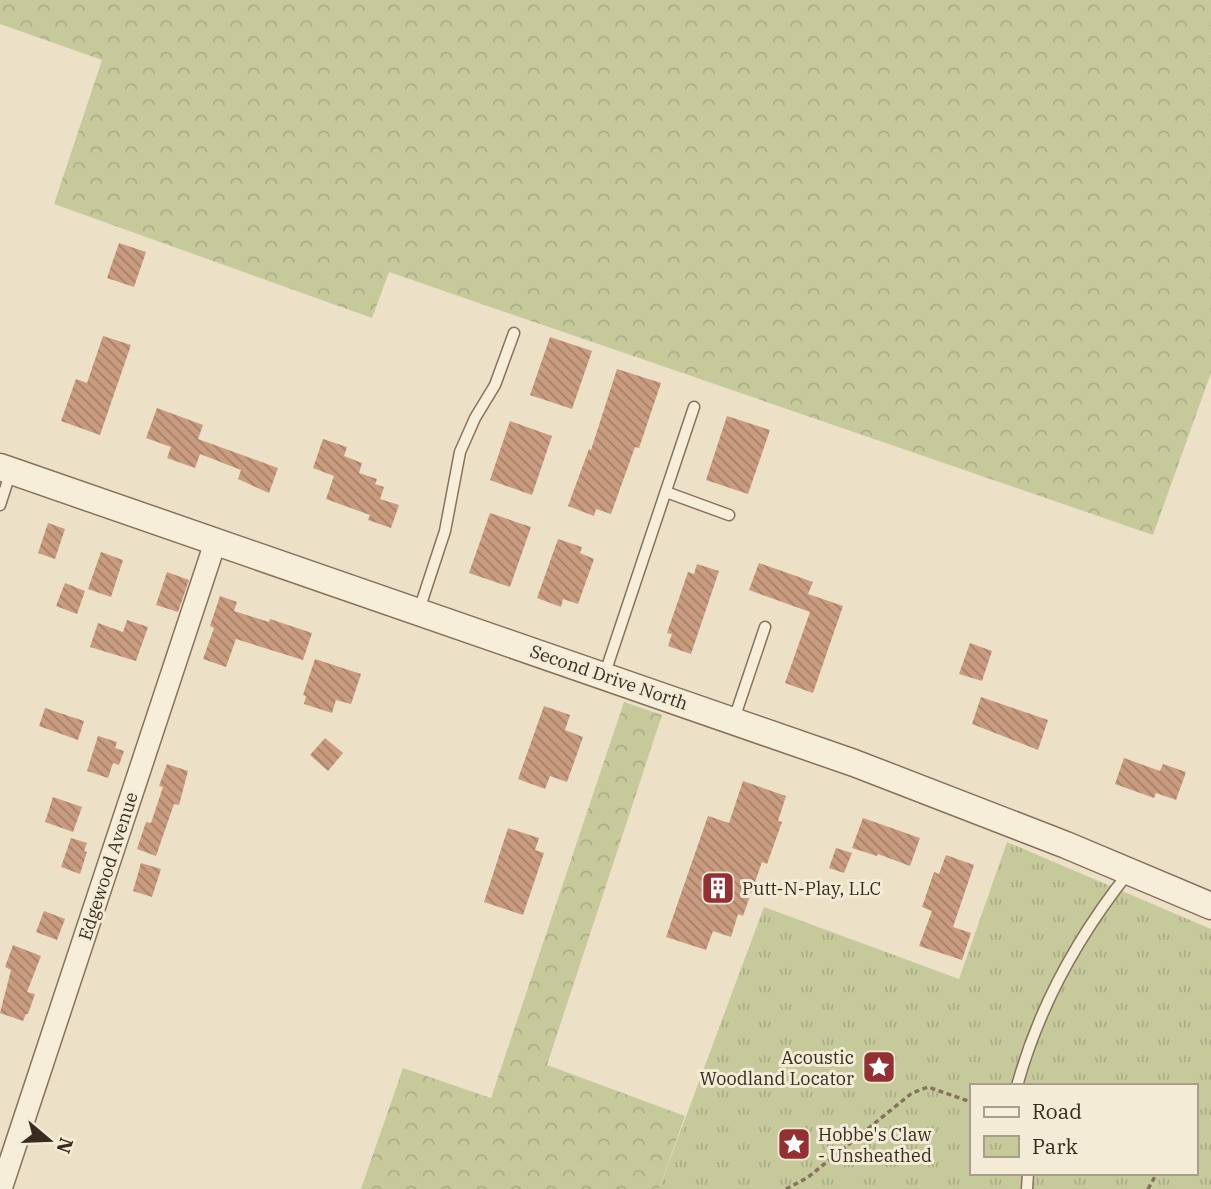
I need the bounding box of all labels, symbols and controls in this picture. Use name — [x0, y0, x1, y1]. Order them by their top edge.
street label: Second Drive North — [527, 639, 691, 715]
street label: Edgewood Avenue — [73, 789, 143, 943]
building icon: Putt-N-Play, LLC — [699, 869, 737, 907]
place label: Putt-N-Play, LLC — [742, 877, 881, 900]
place label: Acoustic Woodland Locator — [700, 1046, 854, 1090]
place icon: Acoustic Woodland Locator — [860, 1048, 898, 1086]
legend — [970, 1084, 1197, 1175]
text: Road — [1032, 1097, 1082, 1125]
north arrow — [14, 1105, 84, 1175]
place label: Hobbe's Claw - Unsheathed — [818, 1123, 932, 1167]
place icon: Hobbe's Claw - Unsheathed — [775, 1125, 813, 1163]
text: Park — [1032, 1132, 1079, 1160]
text: N — [51, 1135, 79, 1157]

